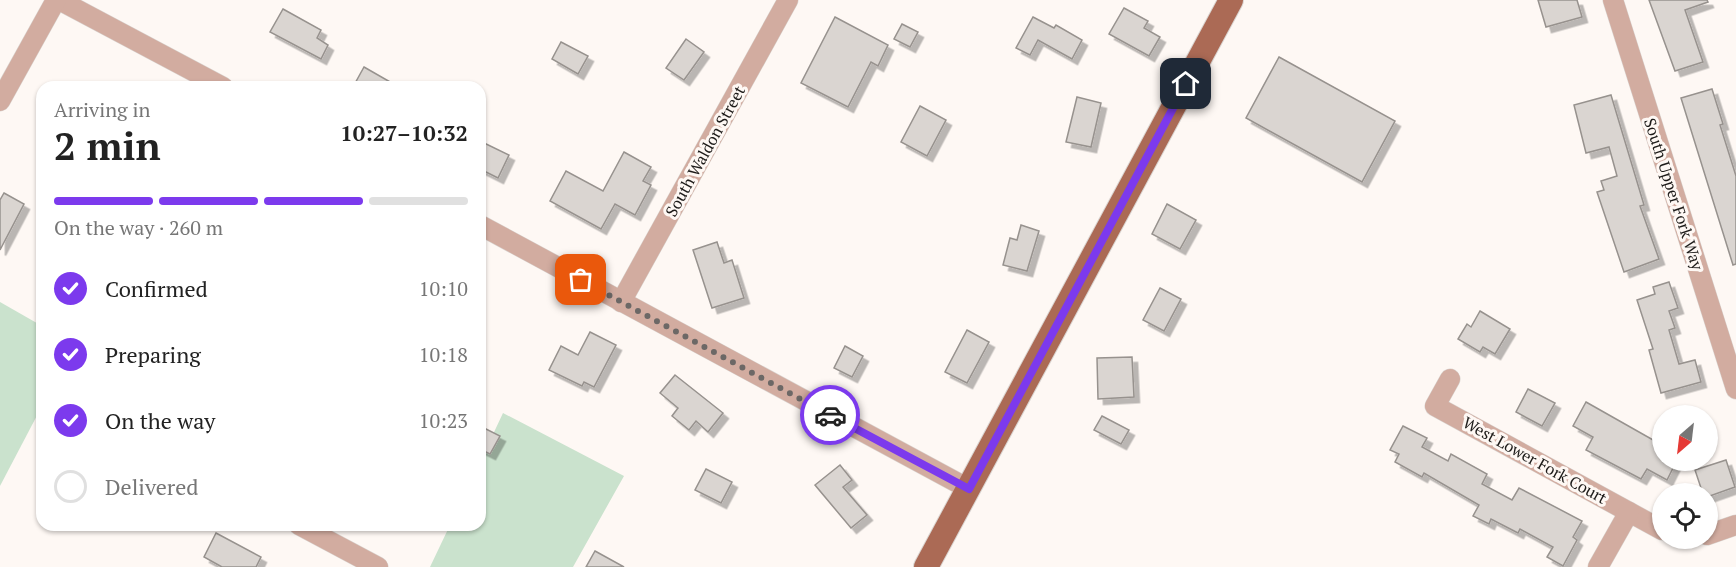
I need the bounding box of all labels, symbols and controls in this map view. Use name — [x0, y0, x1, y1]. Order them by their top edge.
pin — [1160, 58, 1211, 109]
icon: home — [1169, 67, 1202, 100]
street label: South Waldon Street — [660, 82, 750, 220]
text: Arriving in — [54, 96, 150, 123]
street label: South Upper Fork Way — [1639, 115, 1709, 274]
text: 10:27–10:32 — [340, 118, 468, 147]
text: 2 min — [54, 119, 161, 171]
text: On the way · 260 m — [54, 214, 223, 241]
pin — [555, 254, 606, 305]
icon: bag — [564, 263, 597, 296]
icon: check — [54, 272, 87, 305]
text: Confirmed — [105, 274, 208, 303]
text: 10:10 — [419, 275, 468, 302]
icon: check — [54, 338, 87, 371]
text: Preparing — [105, 340, 201, 369]
text: 10:18 — [419, 341, 468, 368]
courier — [800, 385, 860, 445]
icon: car — [814, 399, 847, 432]
icon: check — [54, 404, 87, 437]
north arrow — [1652, 405, 1718, 471]
map controls — [1652, 405, 1718, 549]
text: On the way — [105, 406, 215, 435]
text: 10:23 — [419, 407, 468, 434]
street label: West Lower Fork Court — [1459, 411, 1611, 509]
text: Delivered — [105, 472, 198, 501]
button: locate — [1652, 483, 1718, 549]

